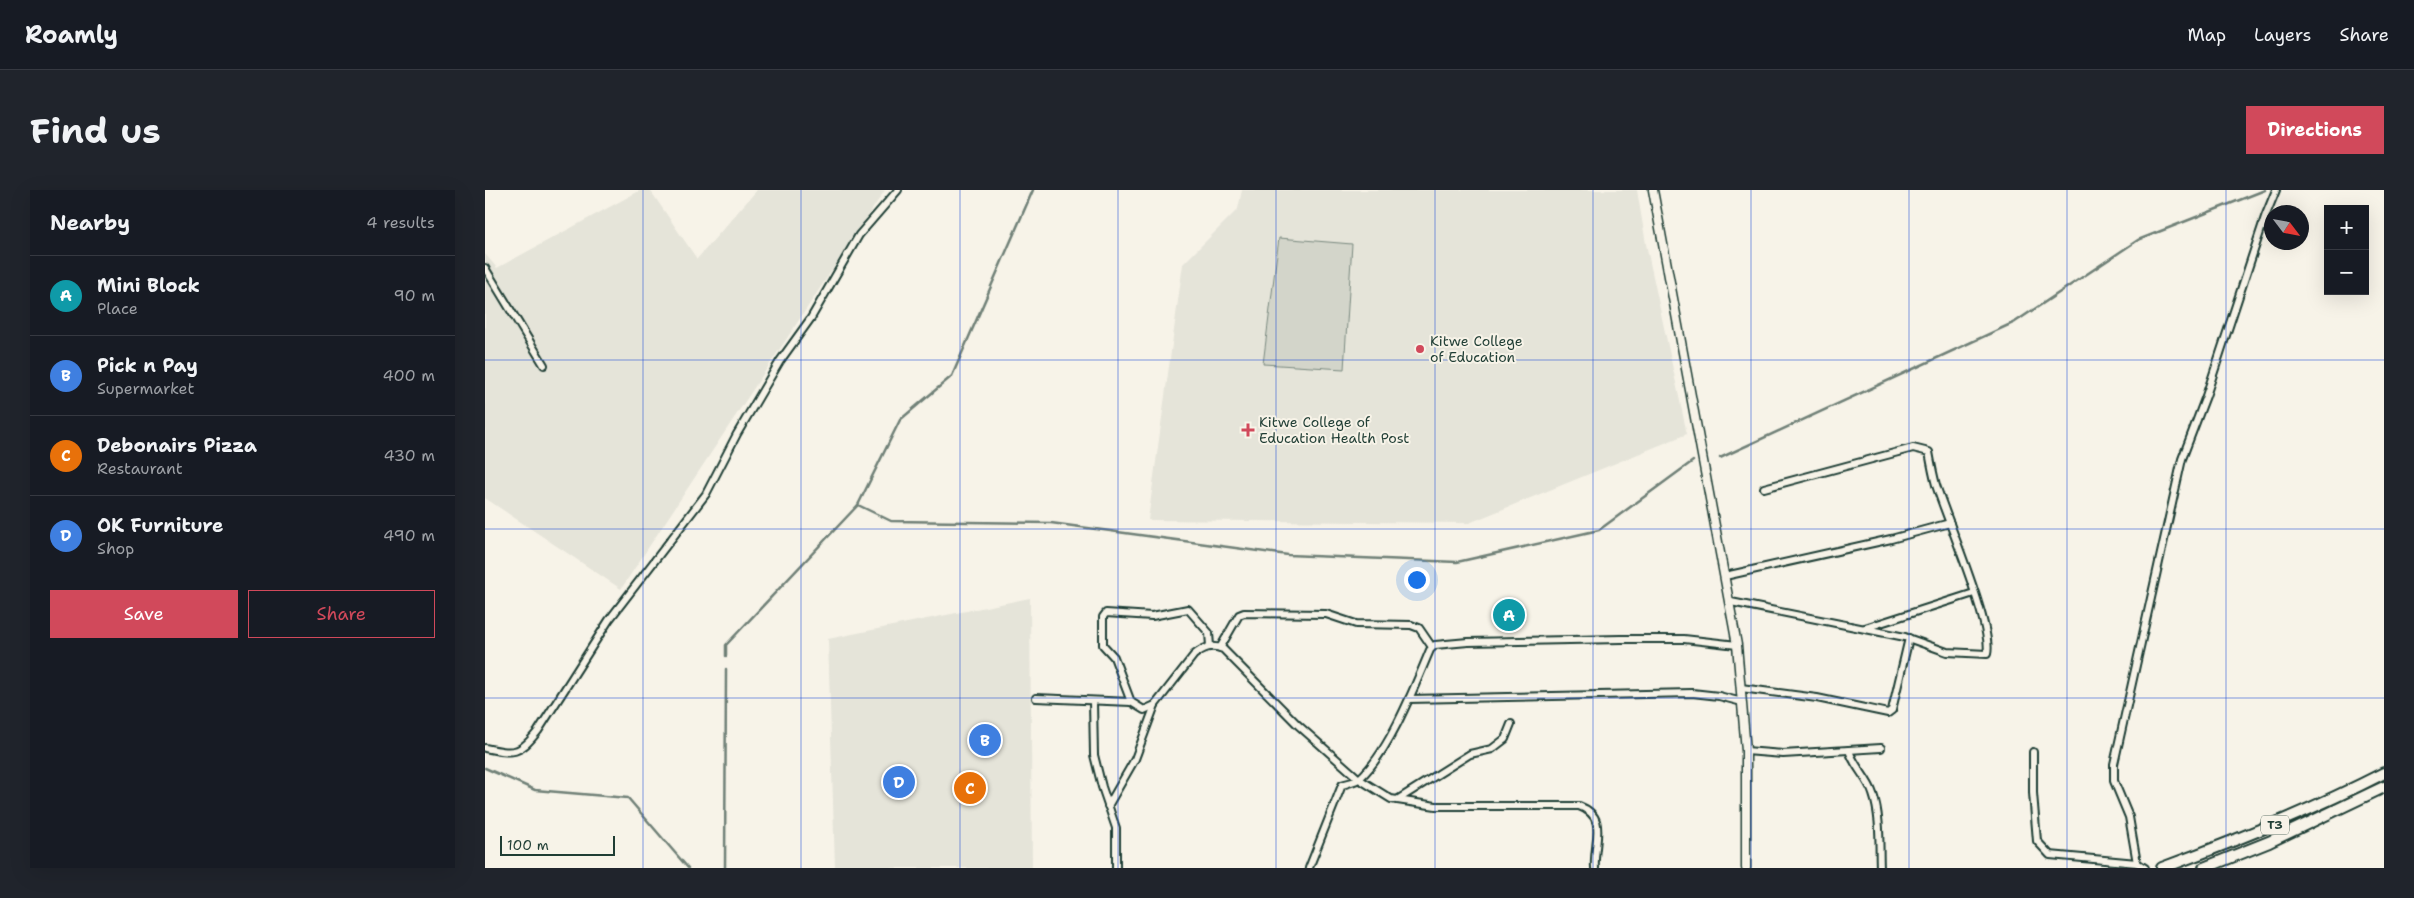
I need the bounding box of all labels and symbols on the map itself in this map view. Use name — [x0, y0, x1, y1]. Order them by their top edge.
north arrow — [2264, 205, 2309, 250]
place label: Kitwe College of Education — [1430, 332, 1523, 366]
marker: Kitwe College of Education — [1414, 343, 1426, 355]
place label: Kitwe College of Education Health Post — [1259, 413, 1409, 447]
marker: Kitwe College of Education Health Post — [1241, 423, 1255, 437]
your location — [1404, 567, 1430, 593]
pin: A — [1493, 596, 1525, 634]
pin: B — [969, 721, 1001, 759]
pin: D — [883, 763, 915, 801]
pin: C — [954, 769, 986, 807]
road number: T3 — [2261, 816, 2289, 834]
scale bar — [500, 833, 615, 856]

